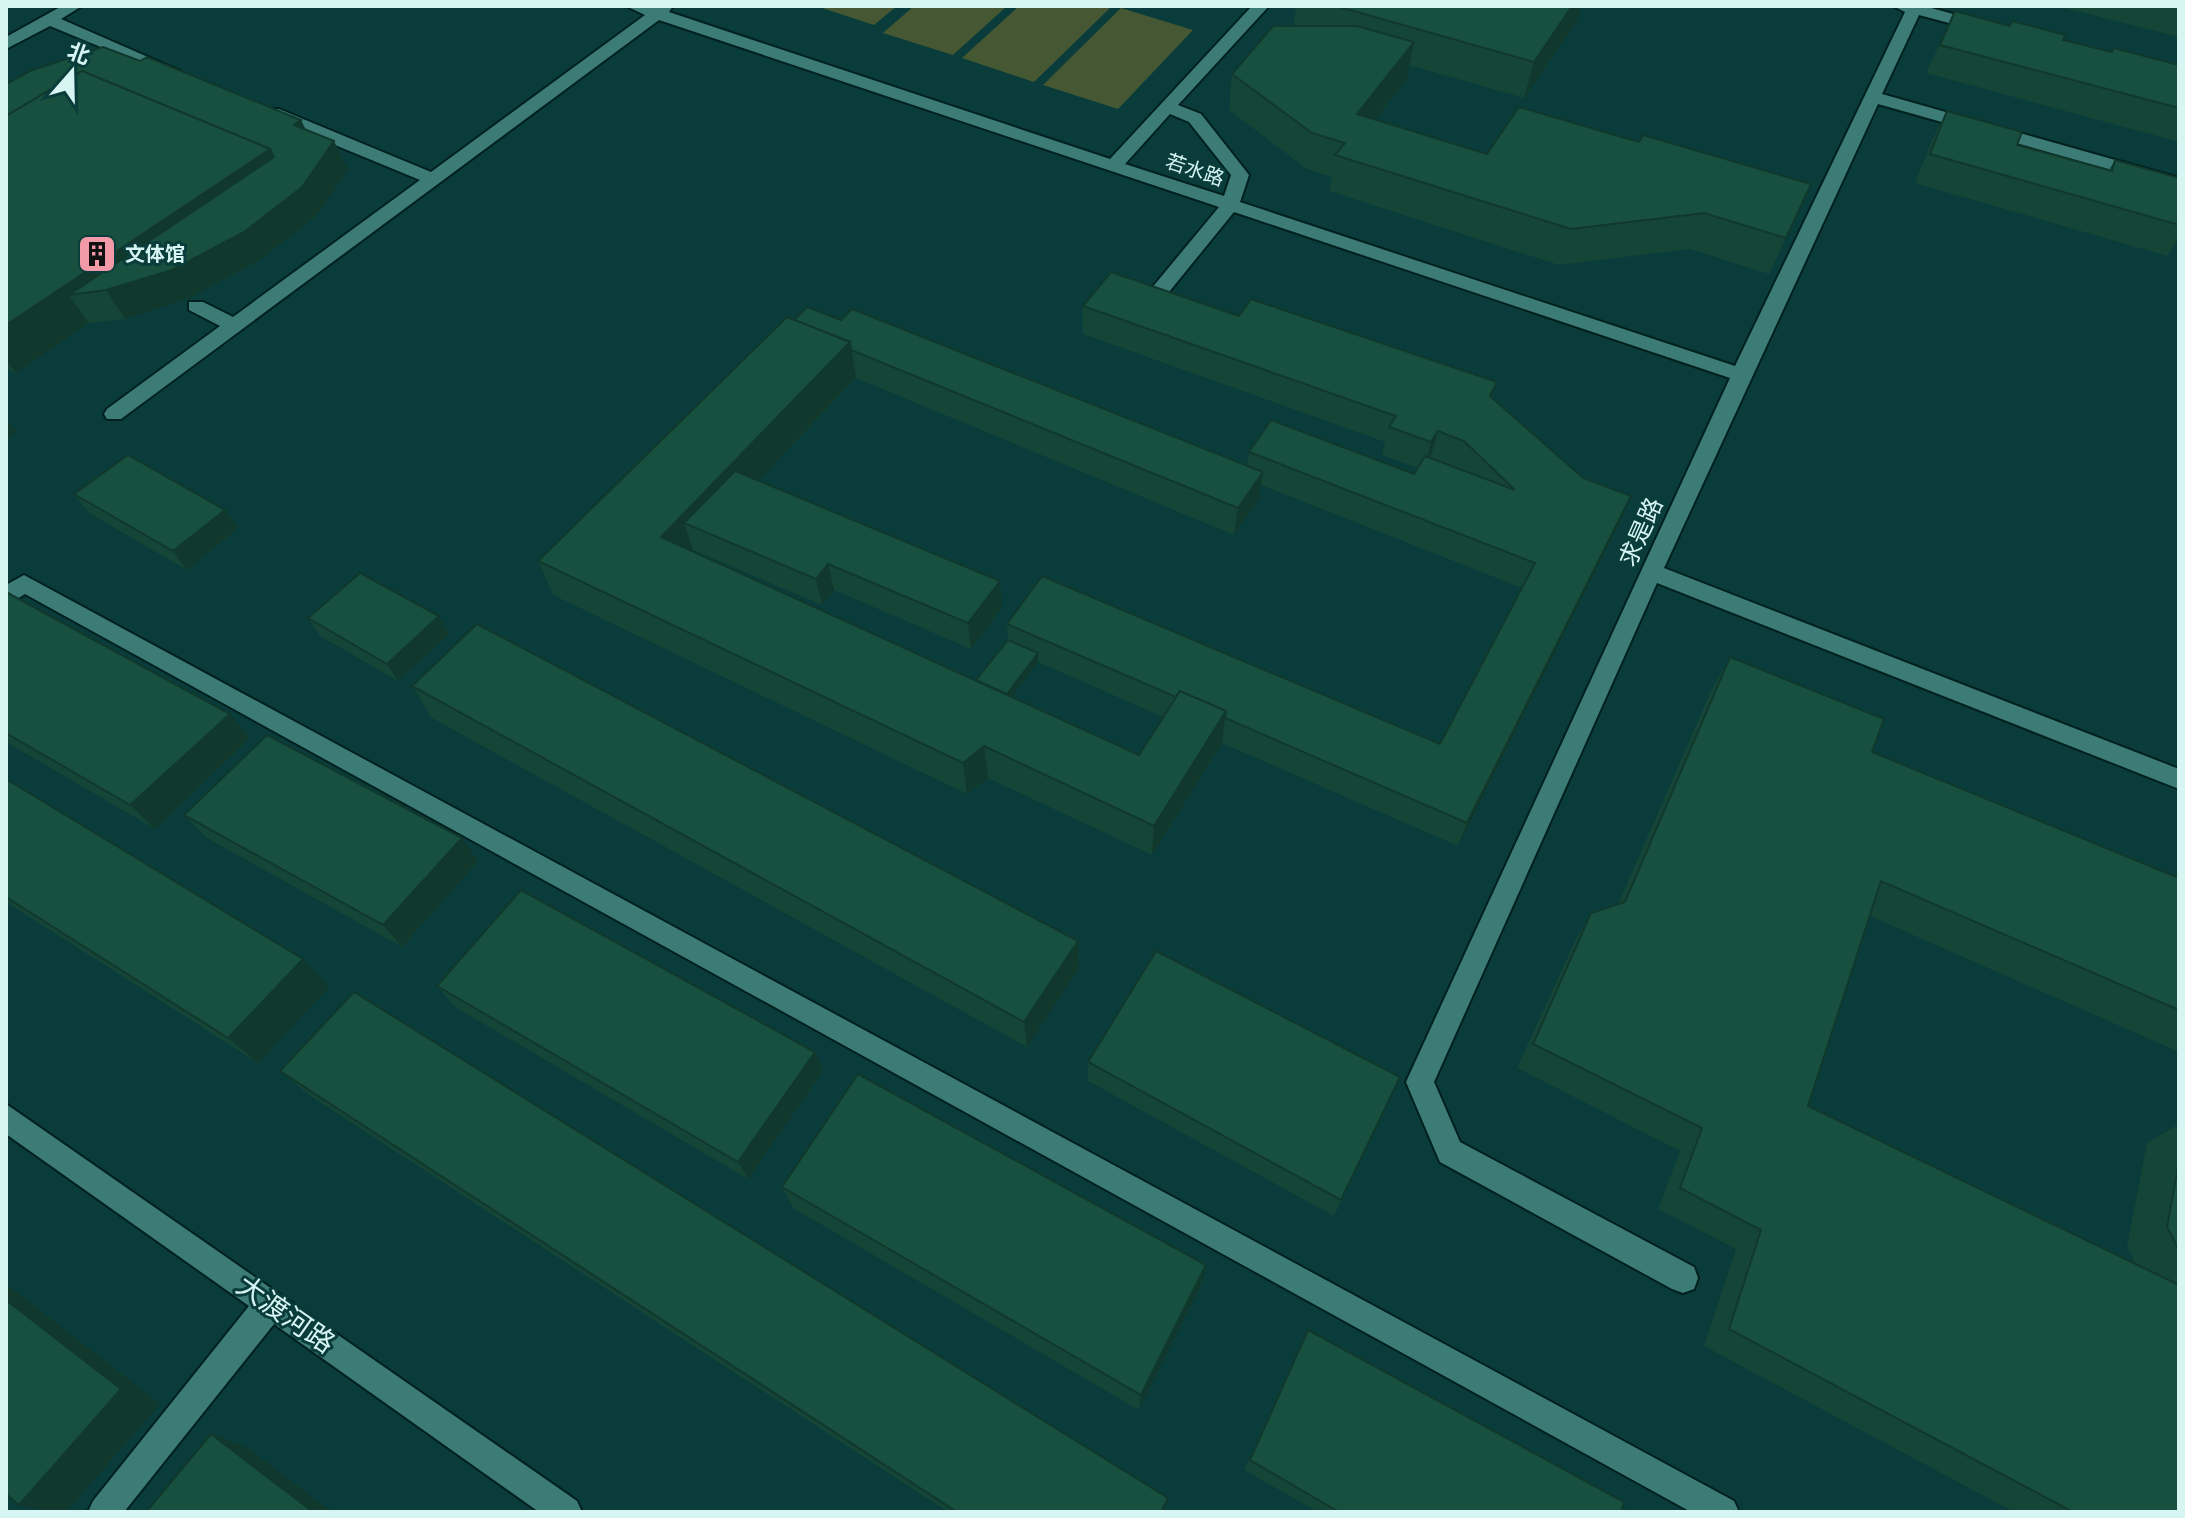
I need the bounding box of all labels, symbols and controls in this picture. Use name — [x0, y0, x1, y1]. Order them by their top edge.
north arrow — [32, 32, 112, 112]
text: 北 — [63, 35, 94, 71]
street label: 若水路 — [1162, 147, 1228, 192]
building icon: 文体馆 — [76, 233, 118, 275]
place label: 文体馆 — [125, 240, 185, 267]
street label: 求是路 — [1611, 492, 1669, 571]
street label: 大渡河路 — [229, 1266, 343, 1362]

